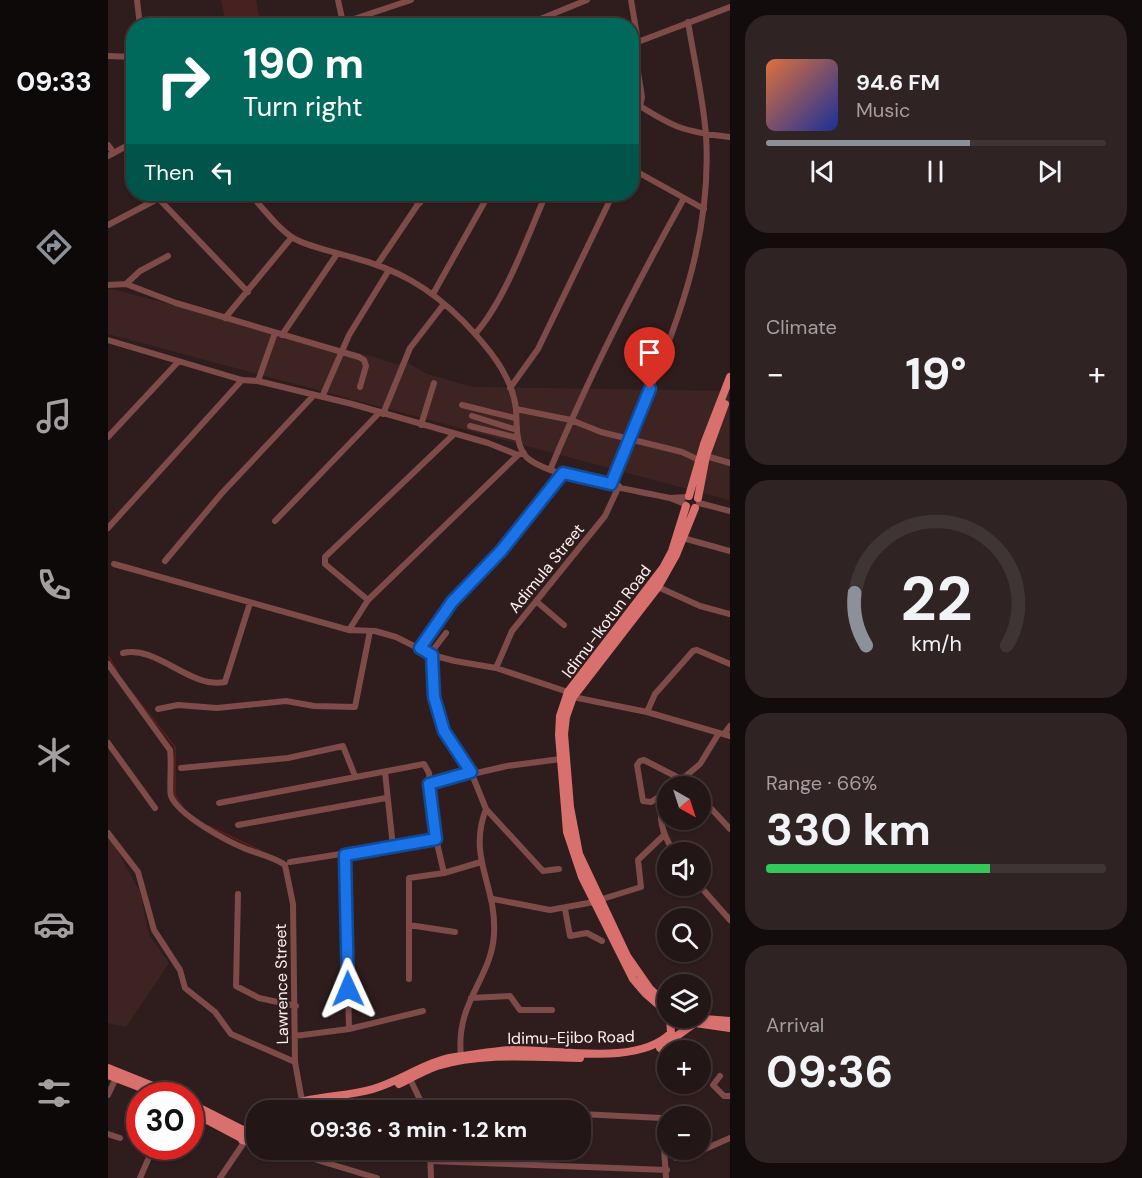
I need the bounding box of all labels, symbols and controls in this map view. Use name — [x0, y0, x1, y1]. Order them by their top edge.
text: 190 m — [243, 36, 364, 91]
icon: right — [144, 42, 222, 120]
text: 09:33 — [16, 64, 92, 99]
text: 94.6 FM — [856, 68, 940, 97]
text: Turn right — [243, 89, 363, 124]
text: Music — [856, 97, 911, 123]
icon: previous — [806, 155, 839, 188]
icon: pause — [919, 155, 952, 188]
icon: next — [1033, 155, 1066, 188]
icon: left — [206, 156, 239, 189]
text: Then — [144, 158, 194, 187]
icon: directions — [33, 226, 75, 268]
text: Climate — [766, 314, 837, 340]
pin — [624, 327, 675, 389]
icon: arrive — [633, 336, 666, 369]
text: 19° — [905, 344, 967, 403]
text: − — [766, 352, 784, 395]
text: + — [1088, 352, 1106, 395]
icon: music — [33, 395, 75, 437]
street label: Adimula Street — [504, 519, 589, 617]
text: 22 — [900, 558, 972, 639]
street label: Idimu-Ikotun Road — [557, 561, 656, 682]
icon: phone — [33, 564, 75, 606]
text: km/h — [911, 630, 961, 658]
icon: climate — [33, 734, 75, 776]
text: Range · 66% — [766, 770, 877, 796]
north arrow — [657, 776, 711, 830]
map controls — [657, 776, 711, 1160]
text: 330 km — [766, 800, 931, 859]
button: sound — [657, 842, 711, 896]
icon: car — [33, 903, 75, 945]
button: search — [657, 908, 711, 962]
street label: Lawrence Street — [270, 923, 293, 1045]
position arrow — [316, 957, 380, 1021]
button: layers — [657, 974, 711, 1028]
text: Arrival — [766, 1012, 824, 1038]
street label: Idimu-Ejibo Road — [507, 1026, 635, 1049]
button: + — [657, 1040, 711, 1094]
text: 09:36 — [766, 1042, 893, 1101]
icon: filters — [33, 1072, 75, 1114]
speed limit sign: 30 — [126, 1082, 204, 1160]
button: − — [657, 1106, 711, 1160]
text: 09:36 · 3 min · 1.2 km — [310, 1115, 527, 1144]

